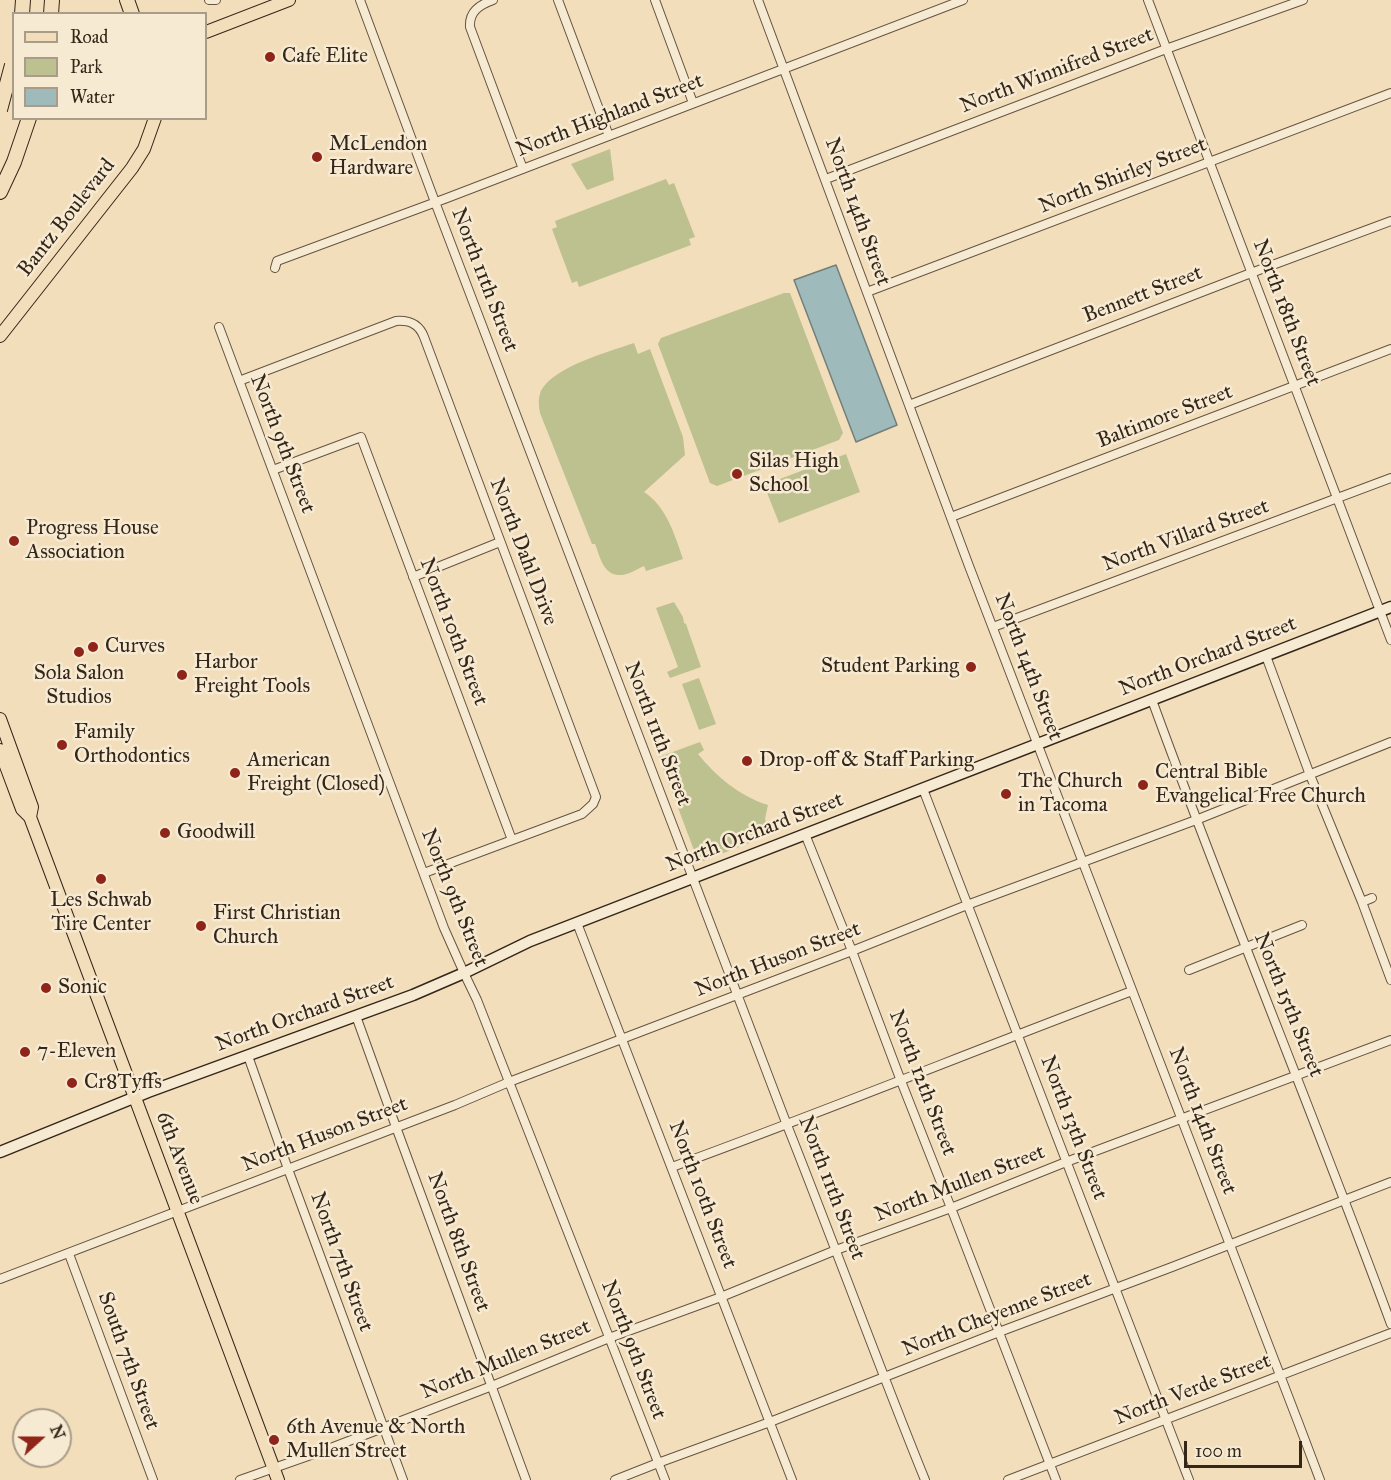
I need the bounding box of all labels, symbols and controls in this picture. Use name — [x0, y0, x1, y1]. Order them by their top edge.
legend — [12, 12, 207, 120]
street label: North Winnifred Street — [957, 23, 1157, 119]
text: Road — [70, 26, 108, 48]
place label: Cafe Elite — [282, 44, 368, 70]
marker: Cafe Elite — [263, 50, 277, 64]
text: Park — [70, 56, 103, 78]
street label: North Highland Street — [513, 69, 707, 163]
text: Water — [70, 86, 114, 108]
place label: McLendon Hardware — [329, 132, 427, 182]
street label: North Shirley Street — [1036, 132, 1210, 220]
street label: North 14th Street — [819, 135, 895, 289]
marker: McLendon Hardware — [310, 150, 324, 164]
street label: Bantz Boulevard — [13, 154, 121, 282]
street label: North 11th Street — [445, 205, 523, 355]
street label: North 18th Street — [1246, 236, 1326, 390]
street label: Bennett Street — [1080, 261, 1206, 329]
street label: North 9th Street — [244, 371, 320, 517]
street label: Baltimore Street — [1094, 380, 1236, 454]
place label: Silas High School — [749, 449, 839, 499]
marker: Silas High School — [730, 467, 744, 481]
street label: North Dahl Drive — [483, 475, 563, 629]
street label: North Villard Street — [1099, 494, 1273, 578]
place label: Progress House Association — [26, 516, 159, 566]
marker: Progress House Association — [7, 534, 21, 548]
street label: North 10th Street — [413, 555, 493, 709]
street label: North 14th Street — [988, 590, 1068, 744]
street label: North Orchard Street — [1116, 612, 1300, 702]
place label: Curves — [105, 634, 165, 660]
marker: Curves — [86, 640, 100, 654]
marker: Sola Salon Studios — [72, 645, 86, 659]
place label: Harbor Freight Tools — [194, 650, 310, 700]
place label: Student Parking — [821, 654, 959, 680]
street label: North 11th Street — [618, 659, 696, 809]
marker: Student Parking — [964, 660, 978, 674]
place label: Sola Salon Studios — [34, 661, 124, 711]
marker: Harbor Freight Tools — [175, 668, 189, 682]
place label: Family Orthodontics — [74, 720, 190, 770]
marker: Family Orthodontics — [55, 738, 69, 752]
place label: American Freight (Closed) — [247, 748, 385, 798]
place label: Drop-off & Staff Parking — [759, 748, 974, 774]
marker: Drop-off & Staff Parking — [740, 754, 754, 768]
place label: Central Bible Evangelical Free Church — [1155, 760, 1366, 810]
marker: American Freight (Closed) — [228, 766, 242, 780]
place label: The Church in Tacoma — [1018, 769, 1123, 819]
marker: Central Bible Evangelical Free Church — [1136, 778, 1150, 792]
marker: The Church in Tacoma — [999, 787, 1013, 801]
street label: North Orchard Street — [663, 788, 847, 878]
place label: Goodwill — [177, 820, 255, 846]
street label: North 9th Street — [415, 825, 493, 971]
marker: Goodwill — [158, 826, 172, 840]
marker: Les Schwab Tire Center — [94, 872, 108, 886]
place label: Les Schwab Tire Center — [50, 888, 152, 938]
place label: First Christian Church — [213, 901, 341, 951]
street label: North Huson Street — [692, 917, 864, 1003]
marker: First Christian Church — [194, 919, 208, 933]
street label: North 15th Street — [1248, 929, 1328, 1081]
street label: North Orchard Street — [212, 970, 398, 1058]
place label: Sonic — [58, 975, 107, 1001]
marker: Sonic — [39, 981, 53, 995]
street label: North 12th Street — [883, 1007, 961, 1159]
place label: 7-Eleven — [37, 1039, 116, 1065]
street label: North 14th Street — [1162, 1044, 1242, 1198]
marker: 7-Eleven — [18, 1045, 32, 1059]
street label: North 13th Street — [1034, 1052, 1112, 1204]
place label: Cr8Tyffs — [84, 1070, 162, 1096]
marker: Cr8Tyffs — [65, 1076, 79, 1090]
street label: North Huson Street — [239, 1092, 411, 1178]
street label: 6th Avenue — [150, 1108, 208, 1208]
street label: North 11th Street — [792, 1113, 870, 1263]
street label: North 10th Street — [662, 1118, 742, 1272]
street label: North Mullen Street — [871, 1140, 1049, 1228]
street label: North 8th Street — [421, 1169, 495, 1315]
street label: North 7th Street — [304, 1189, 378, 1335]
street label: North Cheyenne Street — [899, 1267, 1095, 1363]
street label: North 9th Street — [595, 1277, 671, 1423]
street label: South 7th Street — [91, 1289, 165, 1433]
street label: North Mullen Street — [418, 1315, 594, 1405]
street label: North Verde Street — [1111, 1349, 1275, 1431]
north arrow — [12, 1408, 72, 1468]
place label: 6th Avenue & North Mullen Street — [286, 1415, 465, 1465]
text: N — [46, 1422, 69, 1442]
scale bar — [1187, 1429, 1306, 1467]
marker: 6th Avenue & North Mullen Street — [267, 1433, 281, 1447]
text: 100 m — [1195, 1440, 1242, 1462]

